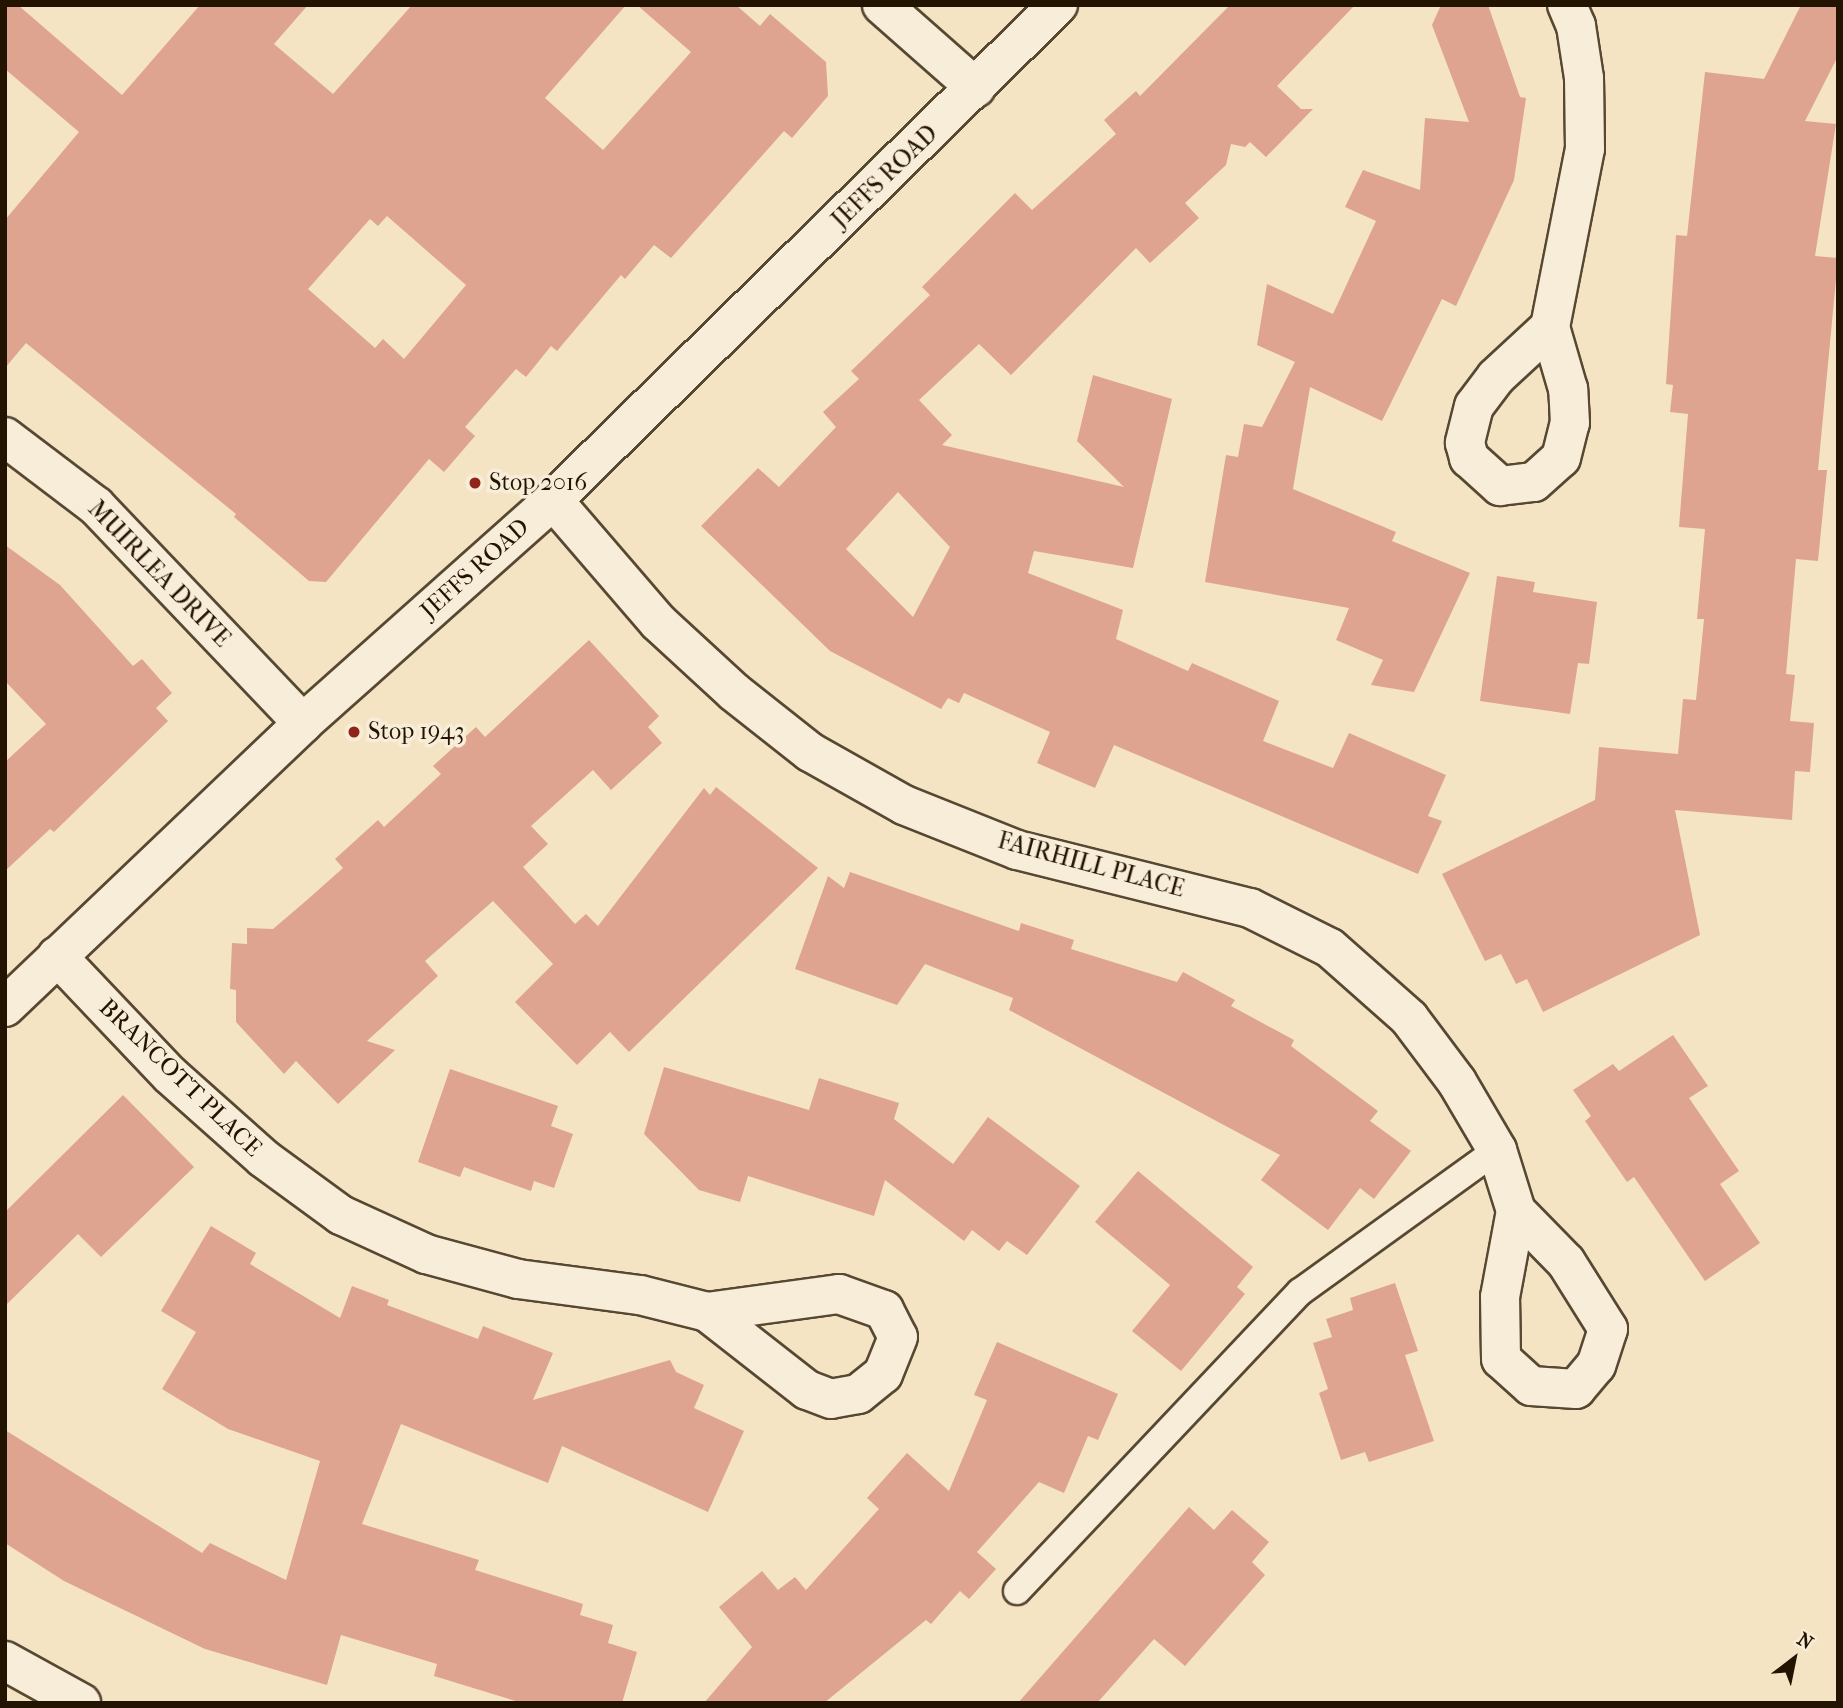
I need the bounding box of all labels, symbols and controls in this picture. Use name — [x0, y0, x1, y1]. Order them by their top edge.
street label: JEFFS ROAD — [826, 119, 944, 235]
place label: Stop 2016 — [489, 469, 587, 497]
marker: Stop 2016 — [467, 475, 483, 491]
street label: MUIRLEA DRIVE — [82, 495, 236, 653]
street label: JEFFS ROAD — [415, 513, 535, 625]
place label: Stop 1943 — [368, 718, 464, 746]
marker: Stop 1943 — [346, 724, 362, 740]
street label: FAIRHILL PLACE — [994, 826, 1188, 904]
street label: BRANCOTT PLACE — [93, 993, 267, 1163]
north arrow — [1759, 1624, 1829, 1694]
text: N — [1793, 1628, 1817, 1654]

